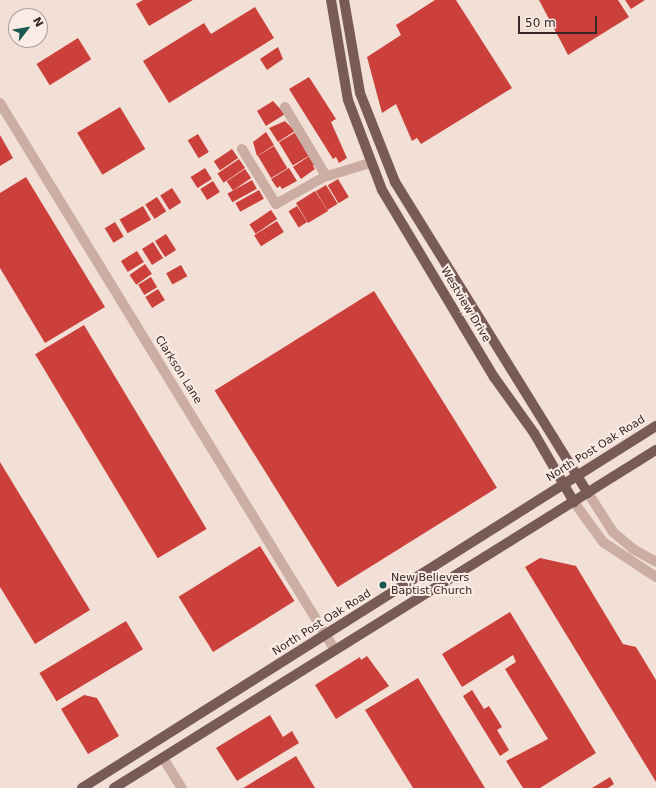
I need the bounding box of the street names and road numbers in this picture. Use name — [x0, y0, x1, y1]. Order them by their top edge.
street label: Westview Drive — [437, 265, 493, 345]
street label: Clarkson Lane — [152, 333, 204, 407]
street label: North Post Oak Road — [544, 413, 648, 485]
street label: North Post Oak Road — [270, 587, 374, 659]

